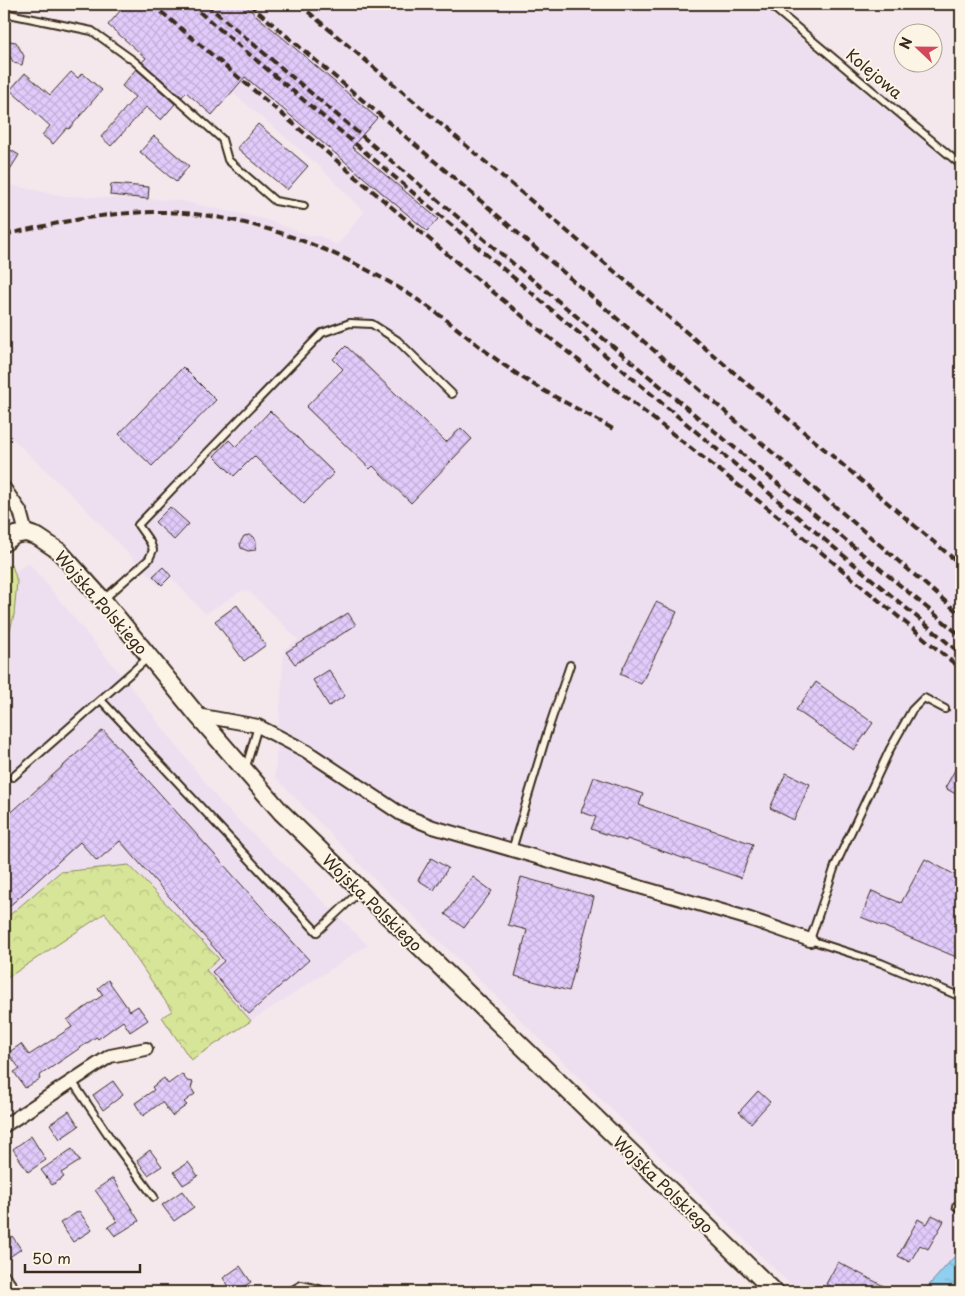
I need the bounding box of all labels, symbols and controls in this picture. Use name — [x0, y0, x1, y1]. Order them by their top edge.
north arrow — [892, 22, 942, 72]
text: N — [894, 34, 917, 52]
street label: Kolejowa — [842, 42, 908, 104]
street label: Wojska Polskiego — [50, 545, 154, 659]
street label: Wojska Polskiego — [318, 848, 428, 956]
street label: Wojska Polskiego — [609, 1130, 719, 1238]
scale bar — [25, 1241, 140, 1273]
text: 50 m — [32, 1246, 71, 1269]

